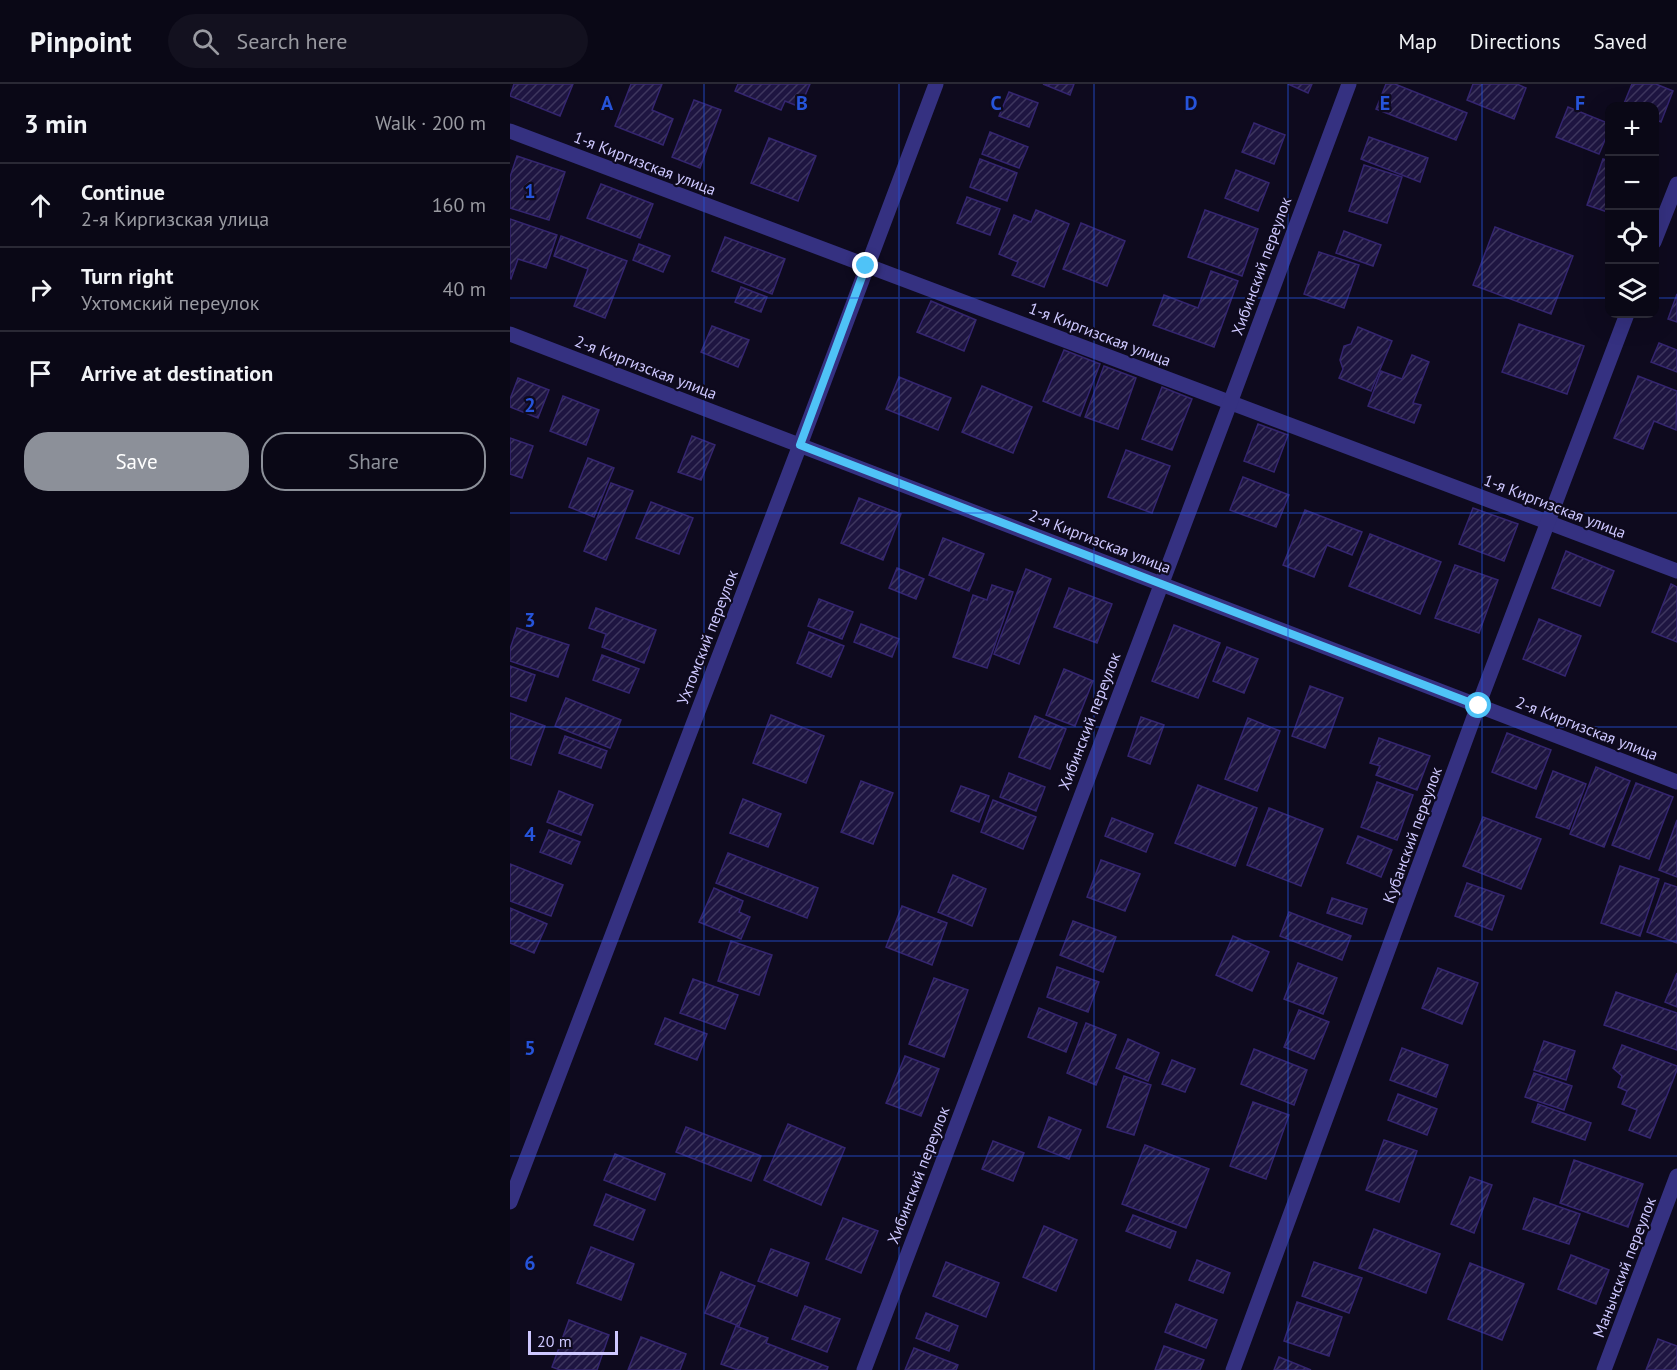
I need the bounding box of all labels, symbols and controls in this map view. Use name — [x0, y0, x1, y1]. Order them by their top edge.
search box — [168, 14, 588, 68]
text: Pinpoint — [30, 23, 132, 60]
icon: search — [189, 25, 222, 58]
text: Search here — [237, 27, 347, 55]
text: Map — [1398, 28, 1437, 55]
text: Directions — [1470, 28, 1561, 55]
text: Saved — [1594, 28, 1647, 55]
text: A — [601, 90, 614, 116]
text: B — [796, 90, 808, 116]
text: C — [990, 90, 1002, 116]
text: D — [1185, 90, 1198, 116]
text: E — [1380, 90, 1390, 116]
text: F — [1575, 90, 1585, 116]
map controls — [1605, 102, 1659, 318]
button: + — [1605, 102, 1659, 156]
text: 3 min — [24, 107, 87, 140]
text: Walk · 200 m — [375, 110, 486, 136]
street label: 1-я Киргизская улица — [571, 127, 719, 199]
button: − — [1605, 156, 1659, 210]
text: Continue — [81, 178, 165, 206]
text: 1 — [524, 178, 536, 204]
icon: ahead — [24, 189, 57, 222]
text: 160 m — [432, 192, 486, 218]
street label: Хибинский переулок — [1227, 194, 1295, 338]
text: 2-я Киргизская улица — [81, 206, 269, 232]
button: locate — [1605, 210, 1659, 264]
route end — [852, 252, 878, 278]
text: Turn right — [81, 262, 173, 290]
button: layers — [1605, 264, 1659, 318]
icon: right — [24, 273, 57, 306]
text: 40 m — [443, 276, 486, 302]
text: Ухтомский переулок — [81, 290, 259, 316]
street label: 1-я Киргизская улица — [1026, 298, 1174, 370]
street label: 2-я Киргизская улица — [572, 331, 720, 403]
icon: arrive — [24, 357, 57, 390]
text: Arrive at destination — [81, 359, 273, 387]
text: 2 — [524, 392, 536, 418]
button: Save — [24, 432, 249, 491]
button: Share — [261, 432, 486, 491]
street label: 1-я Киргизская улица — [1481, 470, 1629, 542]
street label: 2-я Киргизская улица — [1026, 505, 1174, 577]
street label: Ухтомский переулок — [672, 566, 742, 707]
text: 3 — [524, 607, 536, 633]
street label: Хибинский переулок — [1054, 649, 1125, 793]
route start — [1465, 692, 1491, 718]
street label: 2-я Киргизская улица — [1513, 692, 1661, 764]
street label: Кубанский переулок — [1378, 764, 1446, 906]
text: 4 — [524, 821, 536, 847]
text: 5 — [524, 1035, 536, 1061]
street label: Хибинский переулок — [883, 1103, 954, 1247]
street label: Манычский переулок — [1588, 1194, 1660, 1340]
text: 6 — [524, 1250, 536, 1276]
scale bar — [528, 1328, 618, 1356]
text: 20 m — [537, 1331, 572, 1351]

